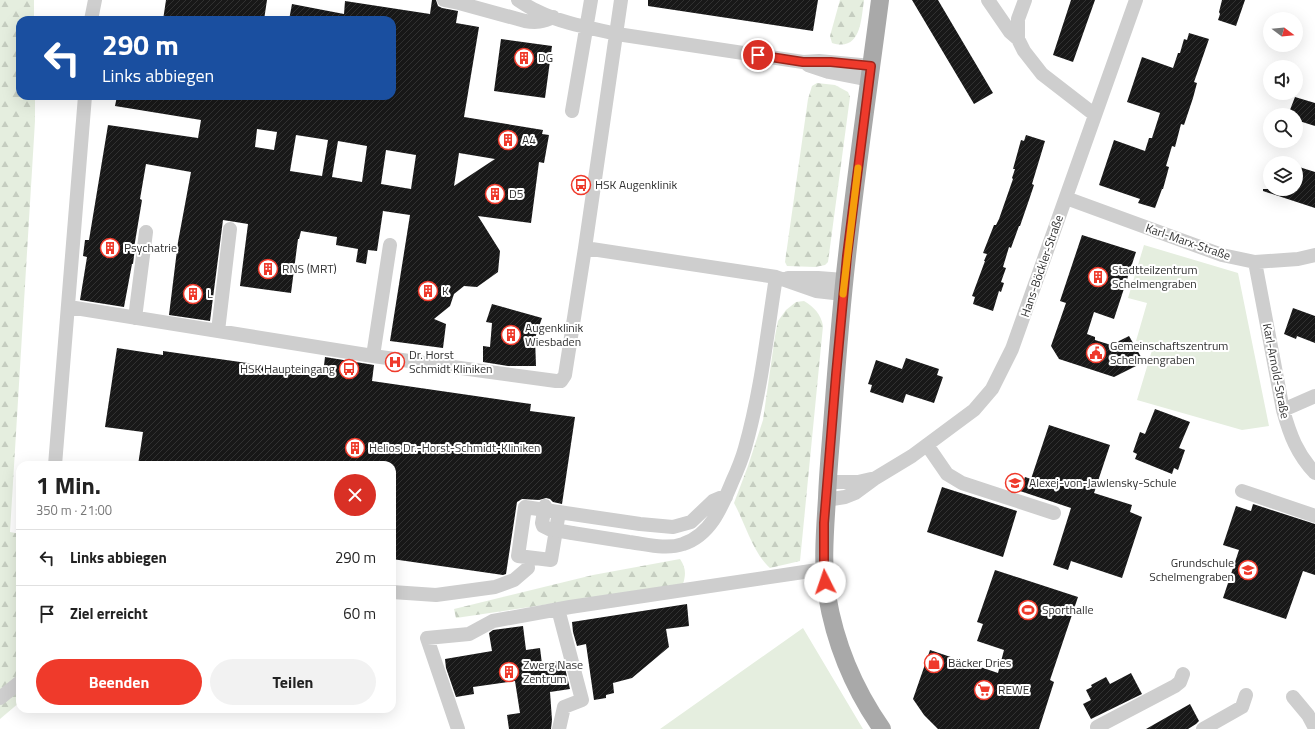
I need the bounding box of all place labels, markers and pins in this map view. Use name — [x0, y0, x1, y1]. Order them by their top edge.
pin — [741, 38, 775, 72]
building icon: DG — [513, 47, 535, 69]
place label: DG — [538, 48, 553, 67]
building icon: A4 — [497, 129, 519, 151]
place label: A4 — [522, 130, 536, 149]
bus stop icon: HSK Augenklinik — [570, 174, 592, 196]
place label: HSK Augenklinik — [595, 175, 677, 194]
building icon: D5 — [484, 183, 506, 205]
place label: D5 — [509, 184, 524, 203]
building icon: Psychatrie — [99, 237, 121, 259]
place label: Psychatrie — [124, 238, 177, 257]
building icon: RNS (MRT) — [257, 258, 279, 280]
place label: RNS (MRT) — [282, 259, 337, 278]
place label: Stadtteilzentrum Schelmengraben — [1112, 260, 1198, 293]
building icon: Stadtteilzentrum Schelmengraben — [1087, 266, 1109, 288]
building icon: K — [417, 280, 439, 302]
place label: K — [442, 281, 449, 300]
building icon: L — [182, 283, 204, 305]
place label: L — [207, 284, 213, 303]
place label: Augenklinik Wiesbaden — [525, 318, 583, 351]
building icon: Augenklinik Wiesbaden — [500, 324, 522, 346]
place label: Gemeinschaftszentrum Schelmengraben — [1110, 336, 1228, 369]
public building icon: Gemeinschaftszentrum Schelmengraben — [1085, 342, 1107, 364]
place label: Dr. Horst Schmidt Kliniken — [409, 345, 492, 378]
hospital icon: Dr. Horst Schmidt Kliniken — [384, 351, 406, 373]
bus stop icon: HSK Haupteingang — [338, 358, 360, 380]
place label: HSK Haupteingang — [240, 359, 335, 378]
building icon: Helios Dr.-Horst-Schmidt-Kliniken — [344, 437, 366, 459]
place label: Helios Dr.-Horst-Schmidt-Kliniken — [369, 438, 540, 457]
school or university icon: Alexej-von-Jawlensky-Schule — [1004, 472, 1026, 494]
place label: Alexej-von-Jawlensky-Schule — [1029, 473, 1177, 492]
place label: Grundschule Schelmengraben — [1149, 553, 1234, 586]
school or university icon: Grundschule Schelmengraben — [1237, 559, 1259, 581]
sports icon: Sporthalle — [1017, 599, 1039, 621]
place label: Sporthalle — [1042, 600, 1094, 619]
shop icon: Bäcker Dries — [923, 652, 945, 674]
place label: Bäcker Dries — [948, 653, 1012, 672]
place label: Zwerg Nase Zentrum — [523, 655, 583, 688]
building icon: Zwerg Nase Zentrum — [498, 661, 520, 683]
supermarket icon: REWE — [973, 679, 995, 701]
place label: REWE — [998, 680, 1030, 699]

